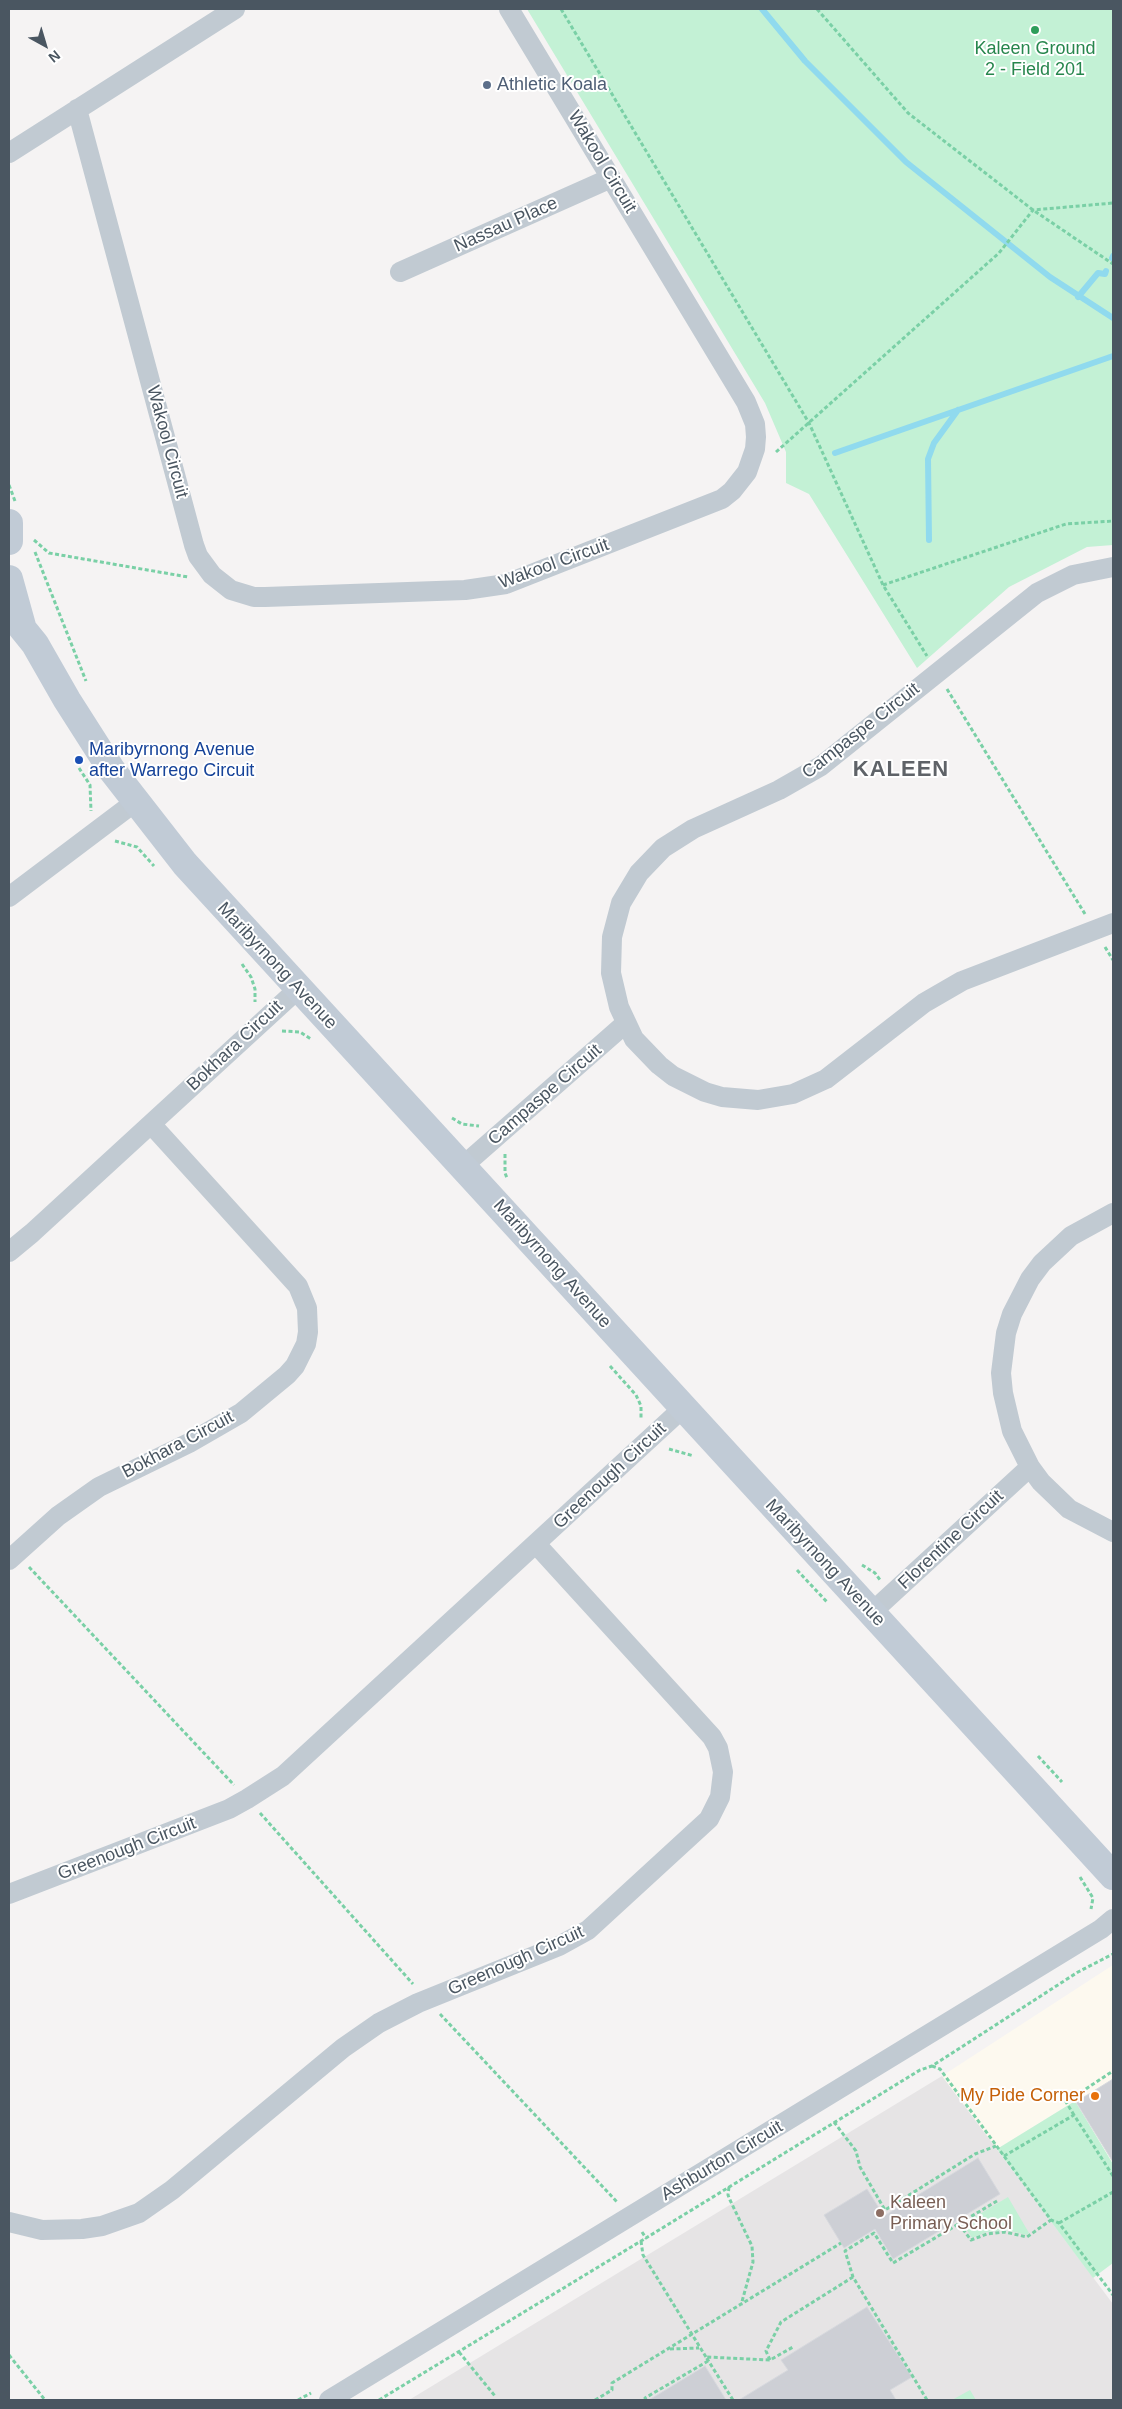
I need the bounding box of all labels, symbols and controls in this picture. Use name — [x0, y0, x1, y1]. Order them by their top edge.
north arrow — [20, 20, 70, 70]
marker: Kaleen Ground 2 - Field 201 — [1029, 24, 1041, 36]
place label: Kaleen Ground 2 - Field 201 — [974, 38, 1096, 80]
text: N — [45, 47, 63, 66]
place label: Athletic Koala — [497, 74, 607, 96]
marker: Athletic Koala — [481, 79, 493, 91]
street label: Wakool Circuit — [563, 107, 641, 217]
street label: Nassau Place — [451, 193, 561, 257]
street label: Wakool Circuit — [142, 383, 192, 501]
street label: Wakool Circuit — [496, 534, 612, 594]
street label: Campaspe Circuit — [798, 678, 924, 784]
place label: Maribyrnong Avenue after Warrego Circuit — [89, 739, 255, 782]
marker: Maribyrnong Avenue after Warrego Circuit — [73, 754, 85, 766]
district label: KALEEN — [852, 757, 950, 783]
street label: Maribyrnong Avenue — [213, 898, 341, 1034]
street label: Bokhara Circuit — [183, 996, 287, 1096]
street label: Campaspe Circuit — [484, 1040, 606, 1150]
street label: Maribyrnong Avenue — [489, 1195, 615, 1333]
street label: Bokhara Circuit — [119, 1407, 237, 1483]
street label: Greenough Circuit — [549, 1418, 671, 1534]
street label: Florentine Circuit — [894, 1486, 1008, 1594]
street label: Maribyrnong Avenue — [761, 1495, 889, 1631]
street label: Greenough Circuit — [55, 1813, 199, 1885]
street label: Greenough Circuit — [445, 1921, 587, 2001]
place label: My Pide Corner — [960, 2085, 1085, 2107]
marker: My Pide Corner — [1089, 2090, 1101, 2102]
street label: Ashburton Circuit — [657, 2116, 787, 2206]
place label: Kaleen Primary School — [890, 2192, 1012, 2234]
marker: Kaleen Primary School — [874, 2207, 886, 2219]

